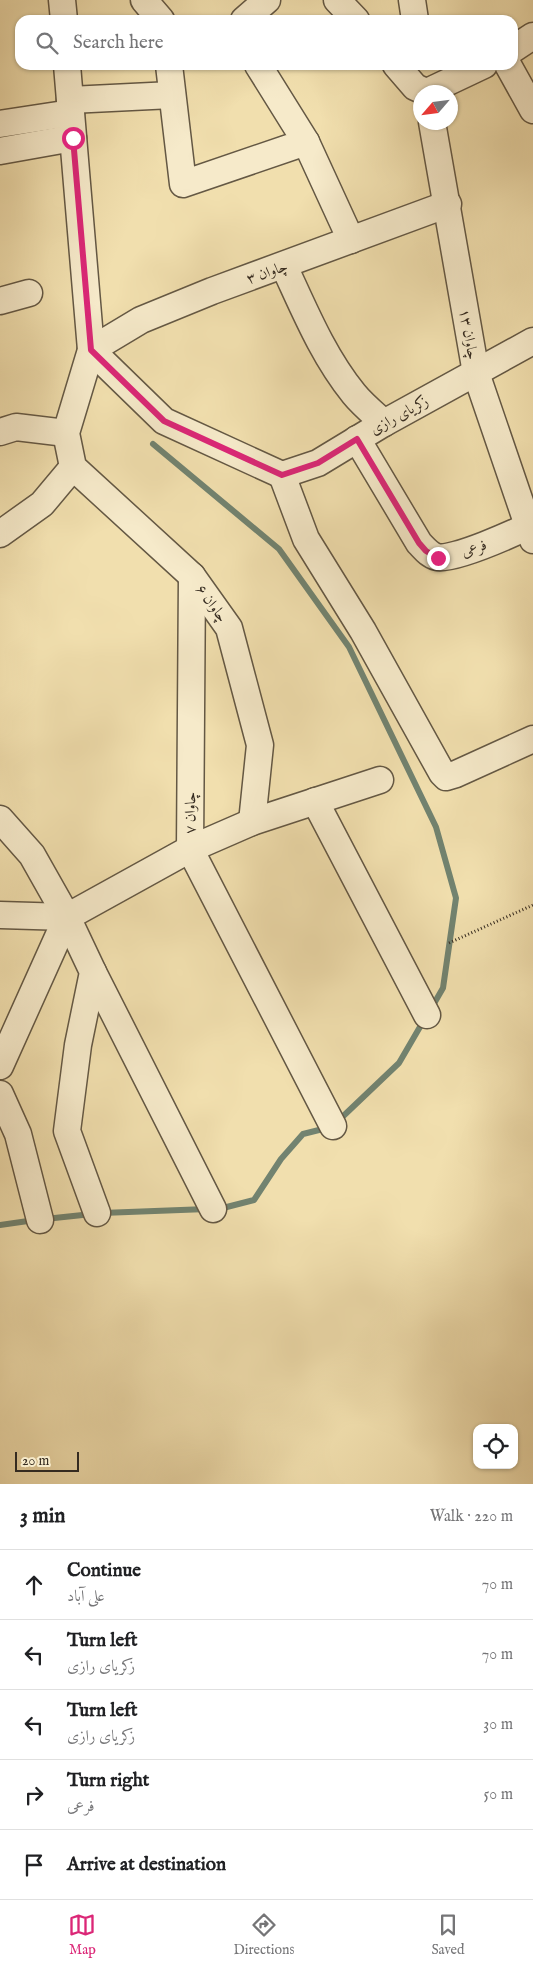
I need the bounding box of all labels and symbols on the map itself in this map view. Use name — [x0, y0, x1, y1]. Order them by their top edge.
north arrow — [413, 85, 458, 130]
route start — [62, 127, 85, 150]
street label: چاوان ۳ — [244, 257, 291, 289]
street label: چاوان ۱۳ — [454, 307, 482, 361]
street label: زکریای رازی — [367, 392, 432, 439]
street label: فرعی — [459, 535, 489, 562]
route end — [427, 547, 450, 570]
street label: چاوان ۶ — [191, 581, 232, 627]
street label: چاوان ۷ — [181, 792, 201, 834]
scale bar — [15, 1449, 79, 1472]

